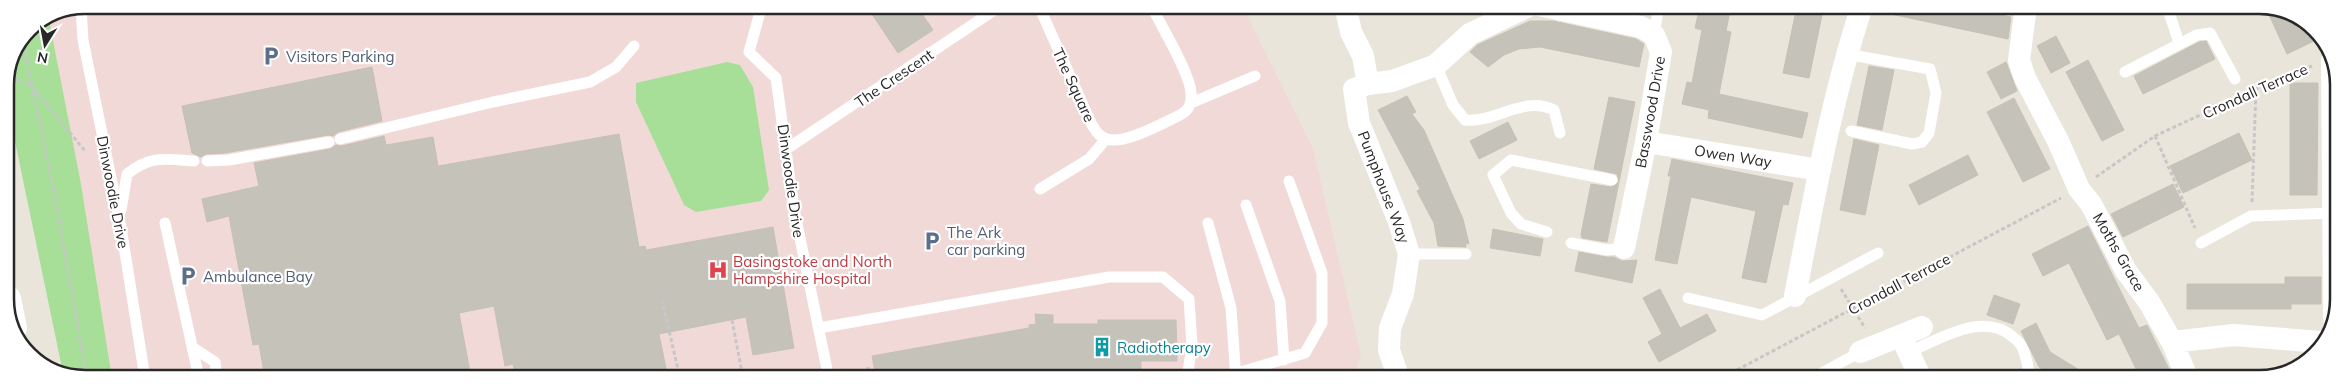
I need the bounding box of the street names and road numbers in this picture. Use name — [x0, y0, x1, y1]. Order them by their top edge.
street label: The Crescent — [851, 45, 937, 111]
street label: The Square — [1049, 45, 1099, 125]
street label: Basswood Drive — [1631, 55, 1669, 169]
street label: Crondall Terrace — [2199, 59, 2311, 123]
street label: Dinwoodie Drive — [774, 123, 808, 239]
street label: Pumphouse Way — [1354, 128, 1414, 246]
street label: Dinwoodie Drive — [93, 134, 133, 250]
street label: Owen Way — [1693, 141, 1773, 171]
street label: Moths Grace — [2089, 209, 2149, 295]
street label: Crondall Terrace — [1845, 249, 1953, 319]

